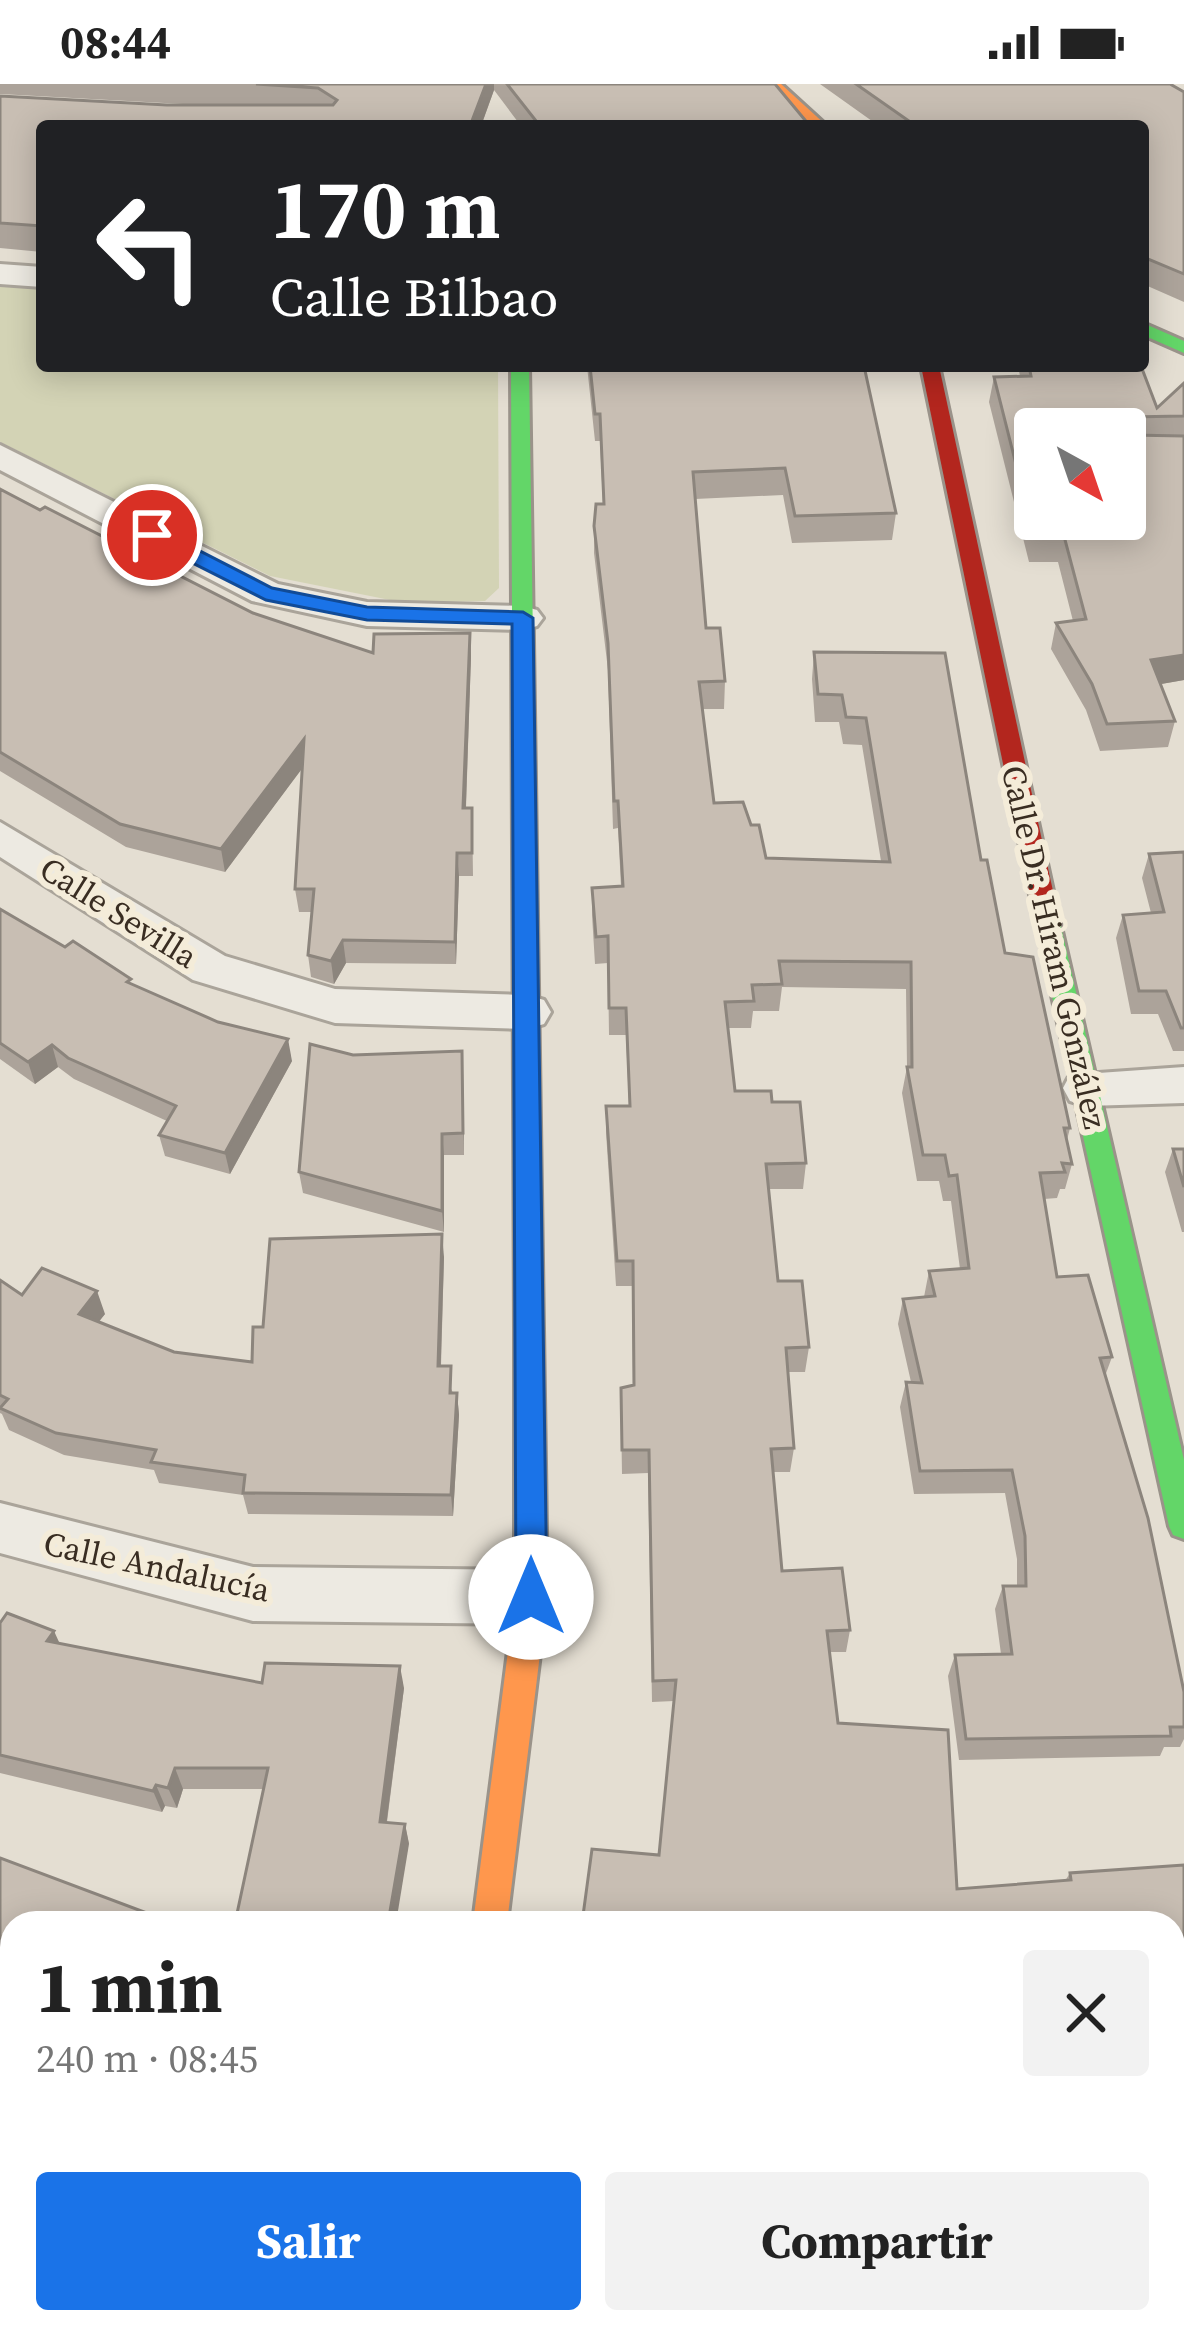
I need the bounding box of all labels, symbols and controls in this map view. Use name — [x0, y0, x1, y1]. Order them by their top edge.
text: 08:44 — [60, 11, 171, 73]
text: 170 m — [270, 151, 501, 266]
icon: left — [72, 168, 228, 324]
text: Calle Bilbao — [270, 260, 558, 334]
north arrow — [1014, 408, 1146, 540]
map controls — [1014, 408, 1146, 540]
pin — [101, 484, 203, 586]
icon: arrive — [119, 502, 185, 568]
street label: Calle Dr. Hiram González — [991, 761, 1118, 1133]
street label: Calle Sevilla — [31, 846, 206, 979]
street label: Calle Andalucía — [40, 1521, 274, 1612]
position arrow — [468, 1534, 594, 1660]
text: 1 min — [36, 1937, 223, 2036]
button: close — [1023, 1950, 1149, 2076]
text: 240 m · 08:45 — [36, 2032, 258, 2085]
button: Salir — [36, 2172, 581, 2310]
button: Compartir — [605, 2172, 1149, 2310]

